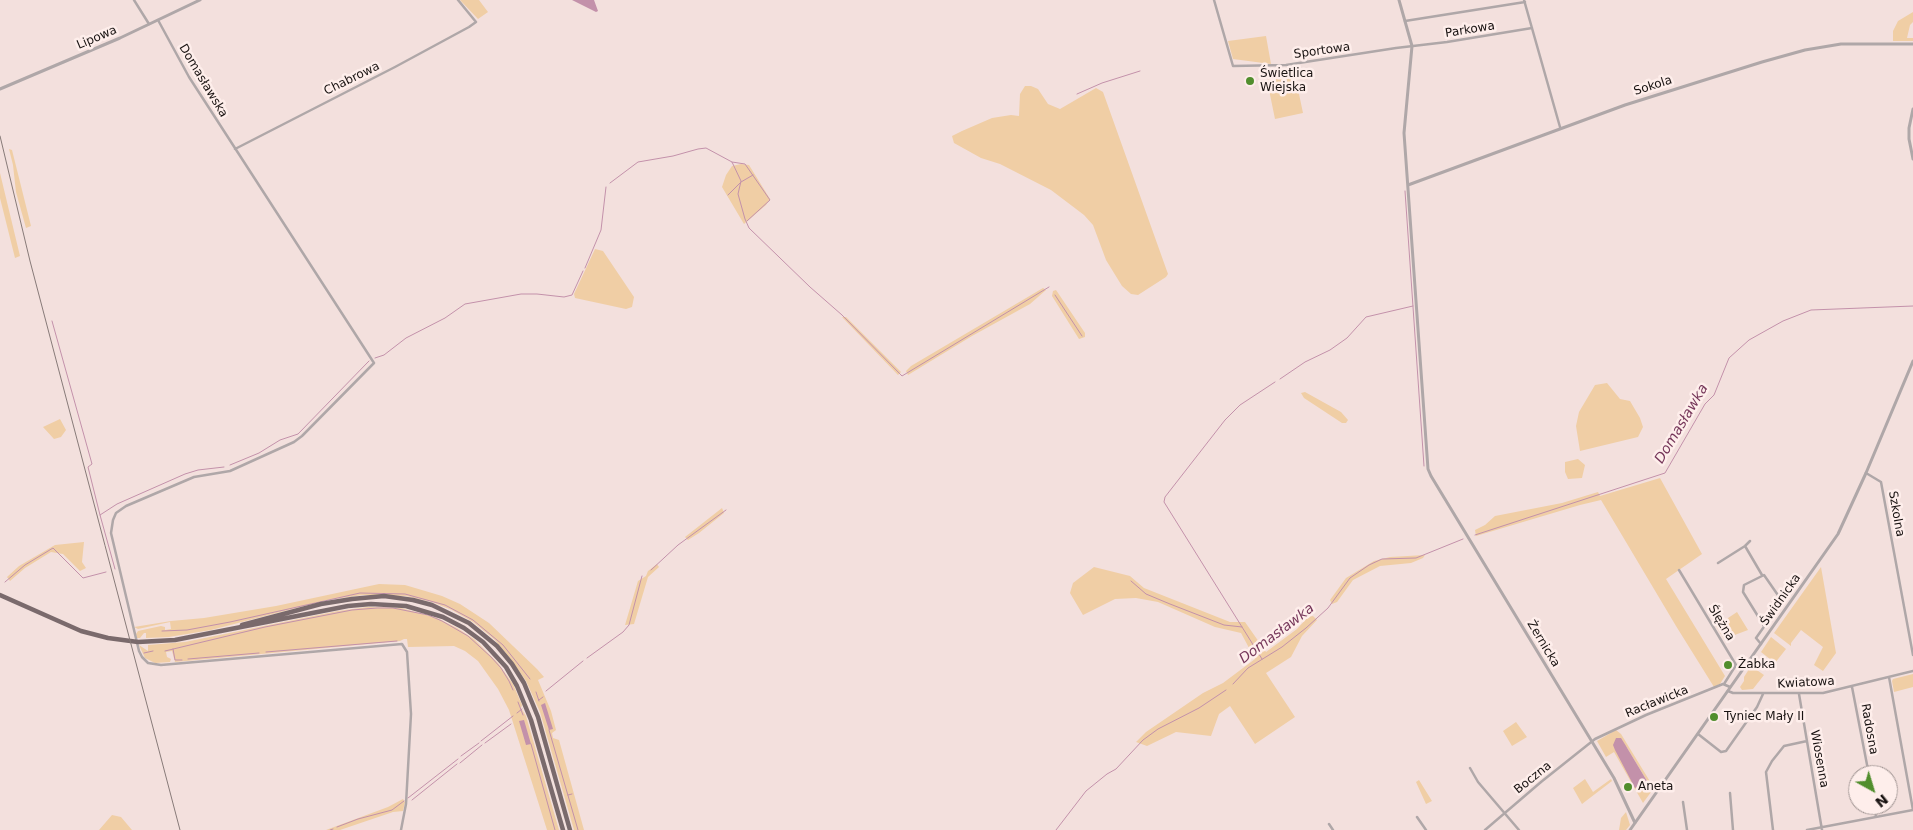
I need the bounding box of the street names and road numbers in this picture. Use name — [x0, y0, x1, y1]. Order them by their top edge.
street label: Parkowa — [1444, 19, 1496, 41]
street label: Lipowa — [75, 23, 119, 53]
street label: Sportowa — [1293, 40, 1351, 62]
street label: Domasławska — [176, 42, 230, 120]
street label: Chabrowa — [322, 59, 382, 99]
street label: Sokola — [1632, 73, 1674, 99]
street label: Szkolna — [1885, 490, 1907, 538]
street label: Świdnicka — [1758, 571, 1804, 629]
street label: Ślężna — [1705, 602, 1737, 644]
street label: Żernicka — [1523, 618, 1563, 670]
street label: Kwiatowa — [1777, 674, 1835, 692]
street label: Racławicka — [1623, 683, 1691, 721]
street label: Radosna — [1857, 702, 1881, 756]
street label: Wiosenna — [1807, 729, 1831, 789]
street label: Boczna — [1512, 759, 1554, 797]

